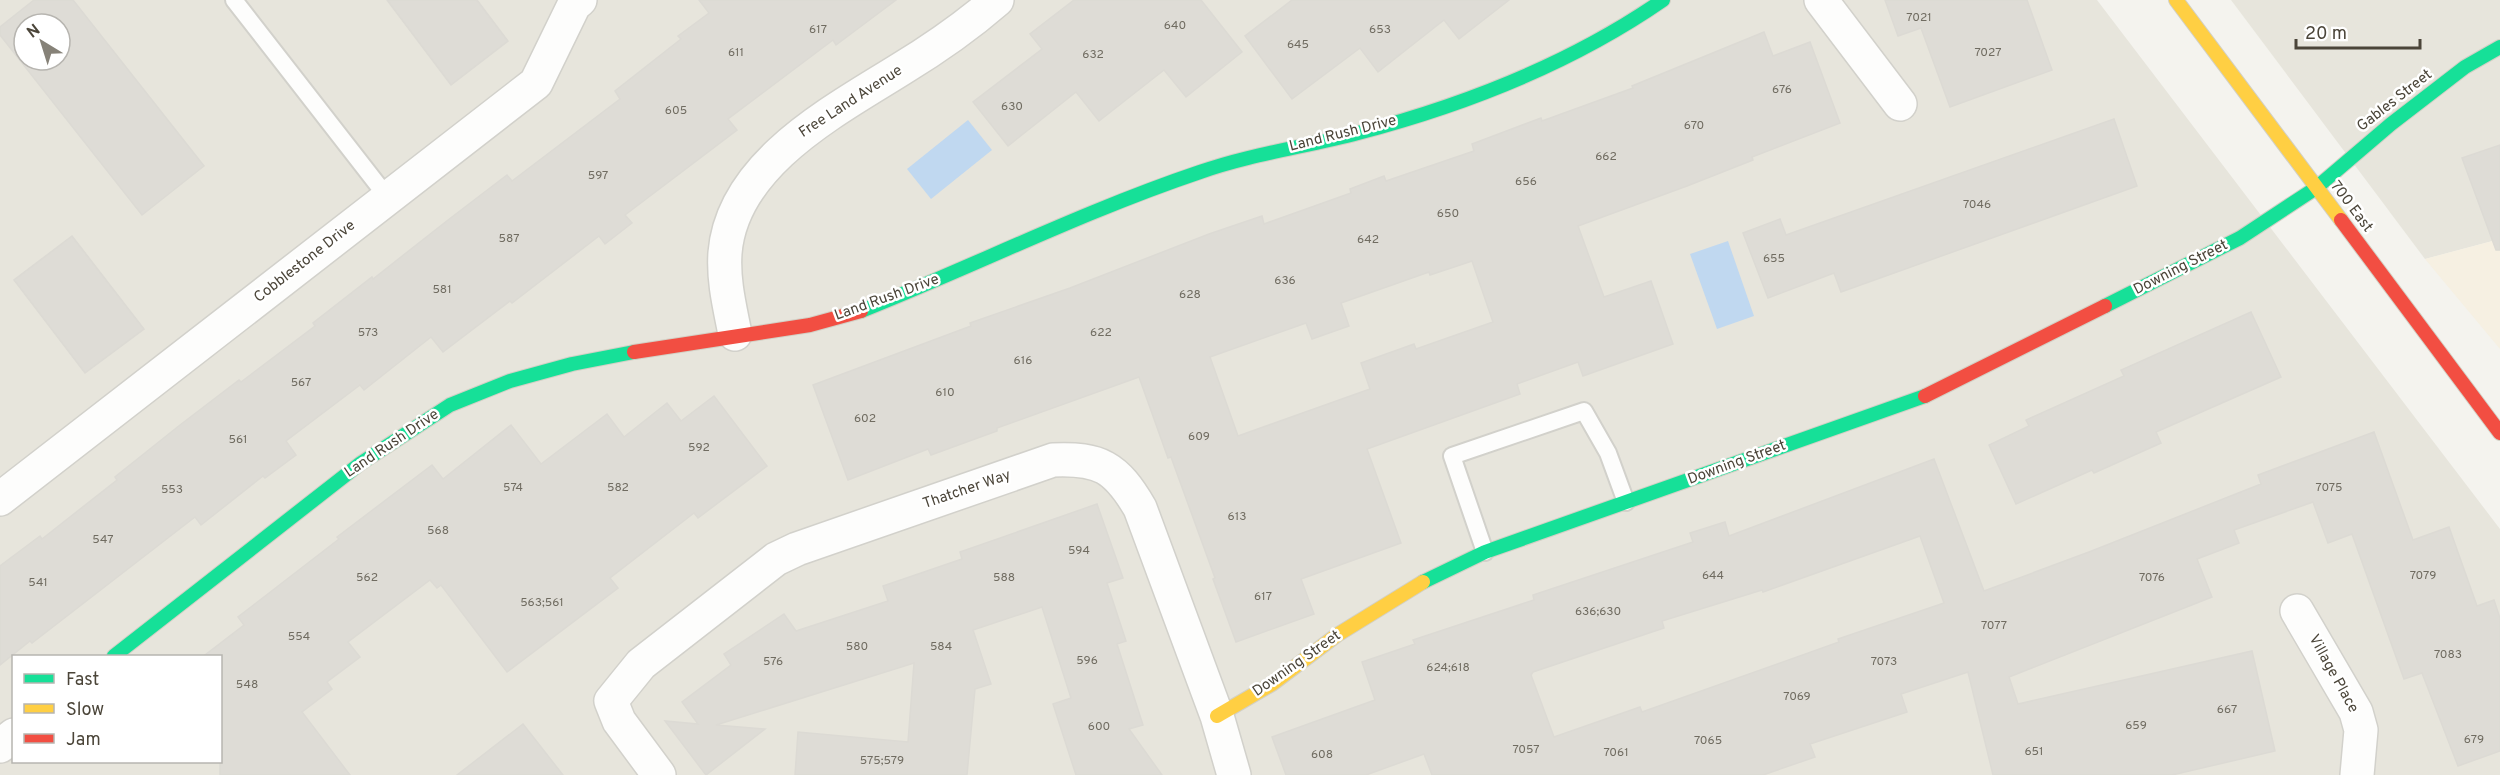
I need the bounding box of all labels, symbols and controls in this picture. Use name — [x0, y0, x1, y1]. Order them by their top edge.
house number: 7021 — [1906, 10, 1932, 26]
north arrow — [12, 12, 72, 72]
scale bar — [2296, 12, 2420, 50]
house number: 640 — [1164, 18, 1186, 34]
text: N — [23, 20, 45, 43]
house number: 617 — [809, 22, 827, 38]
house number: 653 — [1369, 22, 1391, 38]
text: 20 m — [2305, 23, 2347, 46]
house number: 645 — [1287, 37, 1309, 53]
house number: 611 — [728, 45, 744, 61]
house number: 7027 — [1974, 45, 2002, 61]
house number: 632 — [1082, 47, 1104, 63]
street label: Free Land Avenue — [796, 62, 906, 142]
street label: Gables Street — [2354, 66, 2436, 136]
house number: 676 — [1772, 82, 1792, 98]
house number: 630 — [1001, 99, 1023, 115]
house number: 605 — [665, 103, 687, 119]
street label: Land Rush Drive — [1287, 111, 1399, 157]
house number: 670 — [1684, 118, 1704, 134]
house number: 662 — [1595, 149, 1617, 165]
house number: 597 — [588, 168, 608, 184]
house number: 656 — [1515, 174, 1537, 190]
street label: 700 East — [2326, 178, 2376, 236]
house number: 7046 — [1963, 197, 1991, 213]
house number: 650 — [1437, 206, 1459, 222]
street label: Cobblestone Drive — [251, 217, 359, 307]
house number: 587 — [499, 231, 519, 247]
house number: 642 — [1357, 232, 1379, 248]
street label: Downing Street — [2131, 236, 2231, 300]
house number: 655 — [1763, 251, 1785, 267]
street label: Land Rush Drive — [832, 270, 942, 326]
house number: 636 — [1274, 273, 1296, 289]
house number: 581 — [432, 282, 452, 298]
house number: 628 — [1179, 287, 1201, 303]
house number: 573 — [358, 325, 378, 341]
house number: 622 — [1090, 325, 1112, 341]
house number: 616 — [1014, 353, 1032, 369]
house number: 567 — [291, 375, 311, 391]
house number: 610 — [935, 385, 955, 401]
street label: Land Rush Drive — [341, 405, 443, 483]
house number: 602 — [854, 411, 876, 427]
house number: 609 — [1188, 429, 1210, 445]
house number: 561 — [228, 432, 248, 448]
street label: Downing Street — [1685, 436, 1789, 490]
house number: 592 — [688, 440, 710, 456]
street label: Thatcher Way — [920, 466, 1014, 514]
house number: 574 — [503, 480, 523, 496]
house number: 582 — [607, 480, 629, 496]
house number: 7075 — [2316, 480, 2342, 496]
house number: 553 — [161, 482, 183, 498]
house number: 613 — [1228, 509, 1246, 525]
house number: 568 — [427, 523, 449, 539]
house number: 547 — [92, 532, 114, 548]
house number: 594 — [1068, 543, 1090, 559]
house number: 644 — [1702, 568, 1724, 584]
house number: 7079 — [2410, 568, 2436, 584]
house number: 562 — [356, 570, 378, 586]
house number: 588 — [993, 570, 1015, 586]
house number: 7076 — [2139, 570, 2165, 586]
house number: 541 — [28, 575, 48, 591]
house number: 617 — [1254, 589, 1272, 605]
house number: 563;561 — [520, 595, 564, 611]
house number: 636;630 — [1575, 604, 1621, 620]
house number: 7077 — [1981, 618, 2007, 634]
street label: Downing Street — [1249, 627, 1345, 701]
house number: 554 — [288, 629, 310, 645]
street label: Village Place — [2304, 631, 2362, 717]
house number: 580 — [846, 639, 868, 655]
house number: 584 — [930, 639, 952, 655]
house number: 7083 — [2434, 647, 2462, 663]
house number: 596 — [1076, 653, 1098, 669]
house number: 576 — [763, 654, 783, 670]
house number: 7073 — [1871, 654, 1897, 670]
legend — [12, 655, 222, 763]
house number: 624;618 — [1426, 660, 1470, 676]
text: Fast — [66, 669, 99, 692]
house number: 548 — [236, 677, 258, 693]
house number: 7069 — [1783, 689, 1811, 705]
text: Slow — [66, 699, 104, 722]
house number: 667 — [2217, 702, 2237, 718]
house number: 659 — [2125, 718, 2147, 734]
house number: 600 — [1088, 719, 1110, 735]
text: Jam — [66, 729, 101, 752]
house number: 679 — [2464, 732, 2484, 748]
house number: 7065 — [1694, 733, 1722, 749]
house number: 7057 — [1512, 742, 1540, 758]
house number: 651 — [2024, 744, 2044, 760]
house number: 7061 — [1603, 745, 1629, 761]
house number: 608 — [1311, 747, 1333, 763]
house number: 575;579 — [860, 753, 904, 769]

